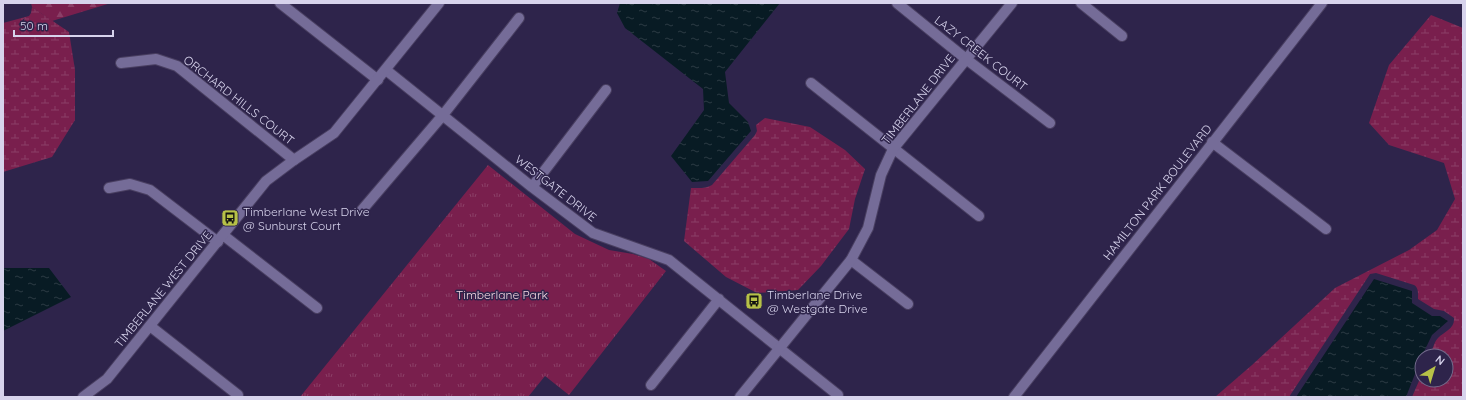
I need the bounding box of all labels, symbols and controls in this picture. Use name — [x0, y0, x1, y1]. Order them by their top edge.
scale bar — [14, 12, 113, 38]
street label: LAZY CREEK COURT — [932, 12, 1030, 94]
text: 50 m — [20, 18, 48, 33]
street label: TIMBERLANE DRIVE — [878, 51, 958, 147]
street label: ORCHARD HILLS COURT — [181, 52, 297, 148]
street label: HAMILTON PARK BOULEVARD — [1099, 121, 1215, 263]
street label: WESTGATE DRIVE — [512, 151, 600, 225]
place label: Timberlane West Drive @ Sunburst Court — [243, 204, 370, 233]
bus stop icon: Timberlane West Drive @ Sunburst Court — [220, 208, 240, 228]
street label: TIMBERLANE WEST DRIVE — [111, 227, 215, 350]
park label: Timberlane Park — [456, 287, 548, 302]
place label: Timberlane Drive @ Westgate Drive — [767, 287, 868, 316]
bus stop icon: Timberlane Drive @ Westgate Drive — [744, 291, 764, 311]
north arrow — [1414, 348, 1454, 388]
text: N — [1433, 352, 1448, 368]

